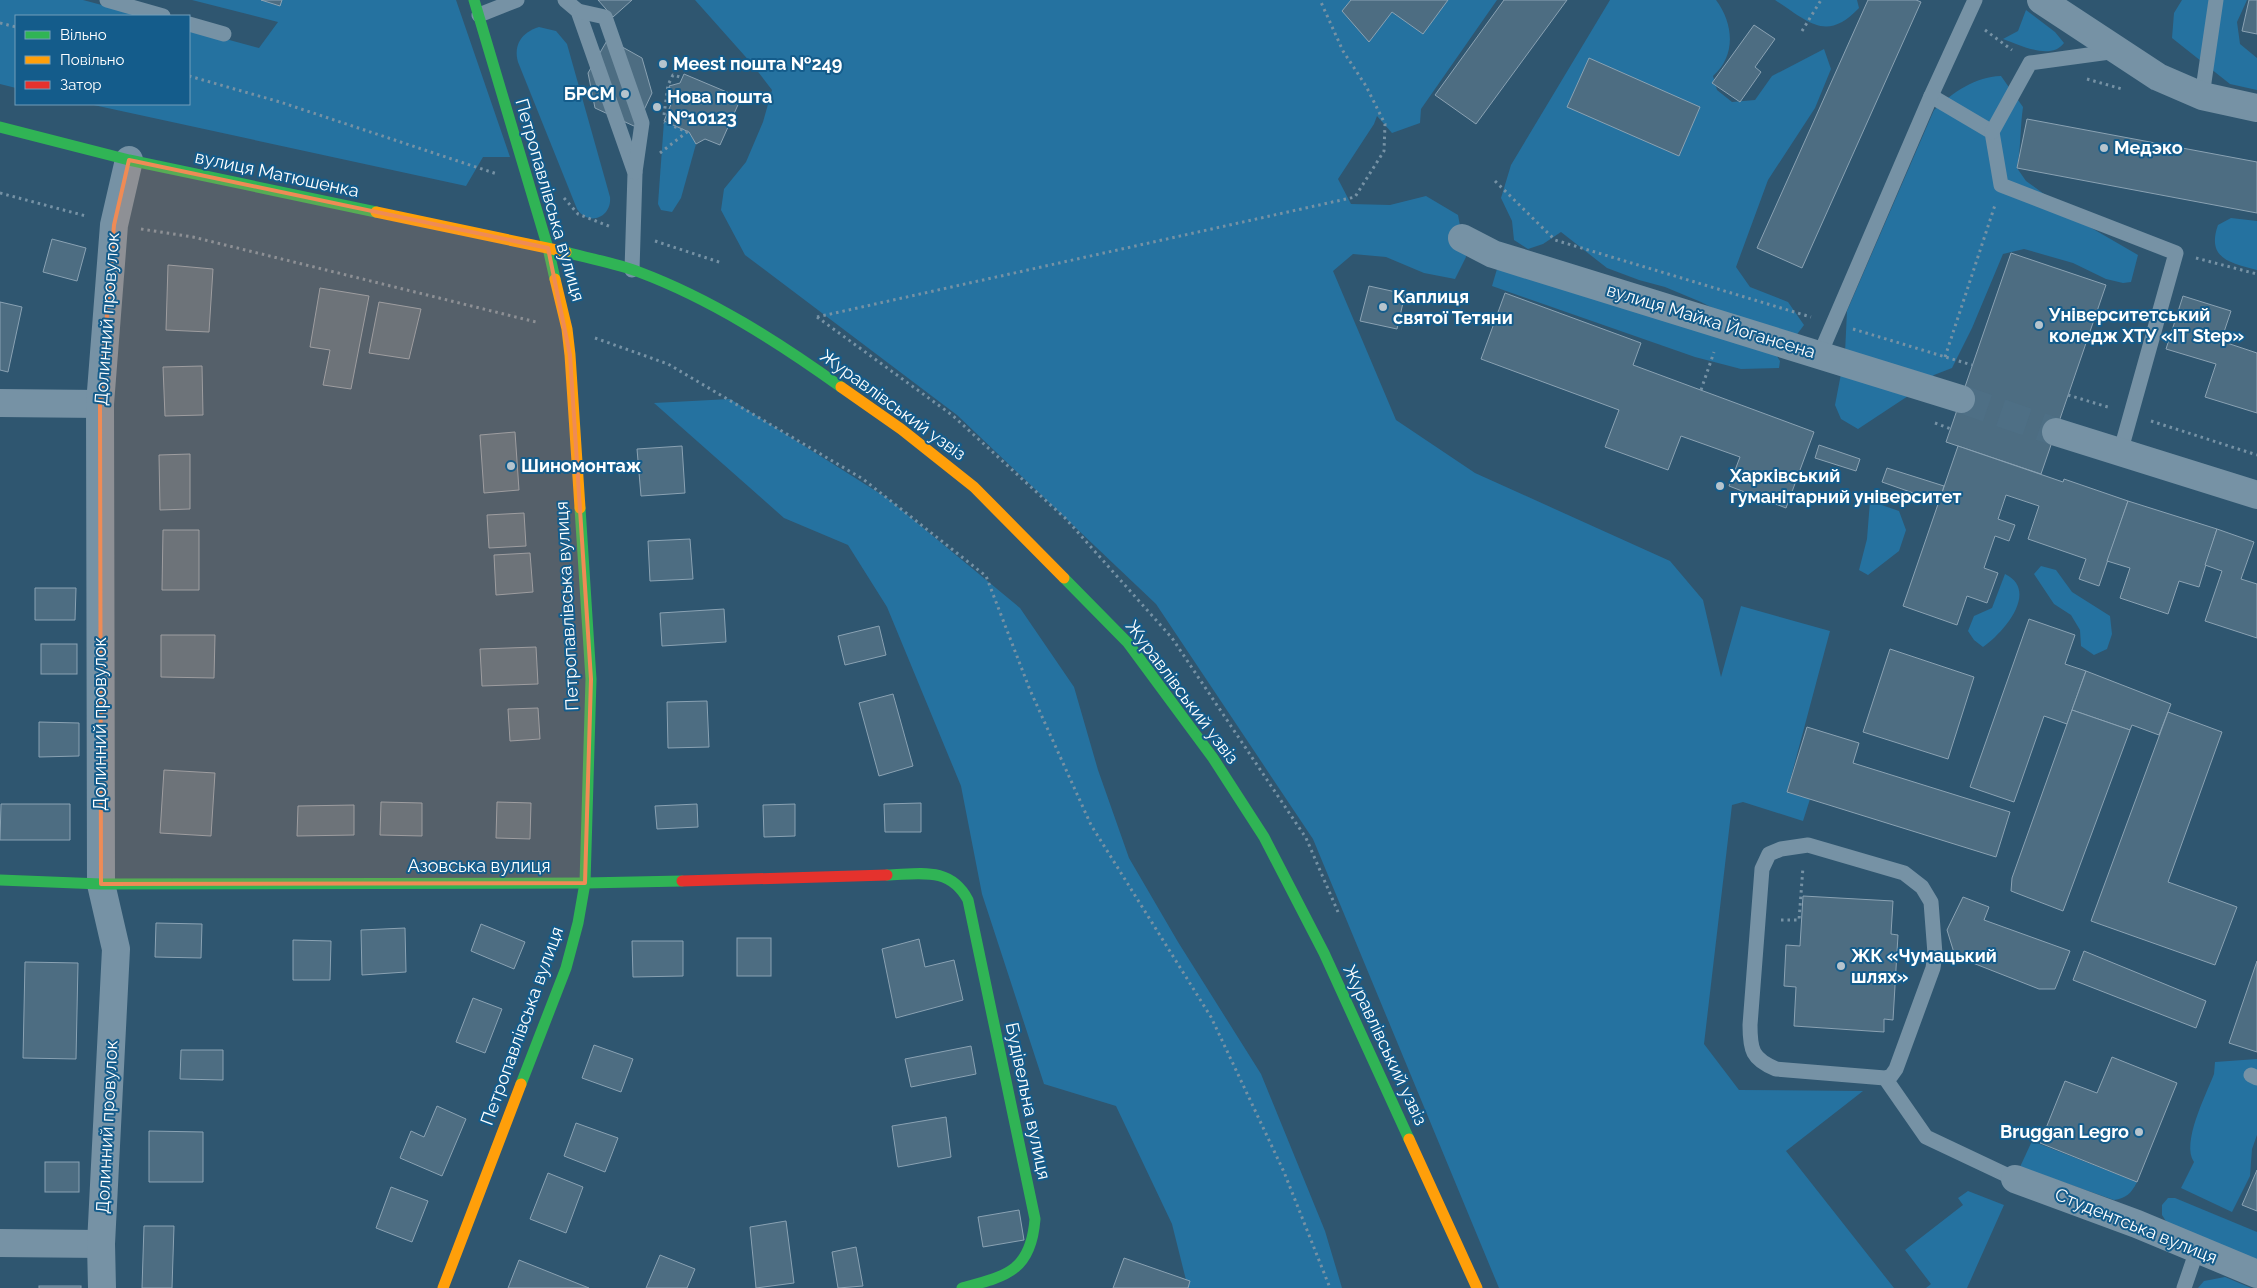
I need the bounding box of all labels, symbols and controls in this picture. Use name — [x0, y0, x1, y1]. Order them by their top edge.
legend — [15, 15, 190, 105]
text: Вільно — [60, 26, 107, 44]
text: Повільно — [60, 51, 125, 69]
place label: Meest пошта №249 — [673, 53, 842, 74]
marker: Meest пошта №249 — [657, 58, 669, 70]
text: Затор — [60, 76, 102, 94]
place label: БРСМ — [564, 83, 615, 104]
place label: Нова пошта №10123 — [667, 86, 772, 128]
marker: БРСМ — [619, 88, 631, 100]
street label: Петропавлівська вулиця — [511, 96, 589, 304]
marker: Нова пошта №10123 — [651, 101, 663, 113]
place label: Медэко — [2114, 137, 2183, 158]
marker: Медэко — [2098, 142, 2110, 154]
street label: вулиця Матюшенка — [193, 146, 361, 201]
street label: Долинний провулок — [90, 232, 123, 406]
street label: вулиця Майка Йогансена — [1604, 279, 1818, 362]
place label: Каплиця святої Тетяни — [1393, 286, 1513, 328]
marker: Каплиця святої Тетяни — [1377, 301, 1389, 313]
place label: Університетський коледж ХТУ «IT Step» — [2048, 304, 2244, 346]
marker: Університетський коледж ХТУ «IT Step» — [2033, 319, 2045, 331]
street label: Журавлівський узвіз — [817, 345, 970, 464]
place label: Шиномонтаж — [521, 455, 642, 476]
marker: Шиномонтаж — [505, 460, 517, 472]
place label: Харківський гуманітарний університет — [1729, 465, 1962, 507]
marker: Харківський гуманітарний університет — [1714, 480, 1726, 492]
street label: Петропавлівська вулиця — [551, 501, 582, 711]
street label: Журавлівський узвіз — [1121, 616, 1243, 768]
street label: Долинний провулок — [89, 637, 110, 811]
street label: Азовська вулиця — [407, 855, 551, 876]
street label: Петропавлівська вулиця — [476, 924, 567, 1128]
place label: ЖК «Чумацький шлях» — [1851, 945, 1997, 987]
marker: ЖК «Чумацький шлях» — [1835, 960, 1847, 972]
street label: Журавлівський узвіз — [1339, 961, 1432, 1128]
street label: Будівельна вулиця — [1002, 1020, 1055, 1181]
street label: Долинний провулок — [91, 1040, 122, 1214]
place label: Bruggan Legro — [2000, 1121, 2129, 1142]
marker: Bruggan Legro — [2133, 1126, 2145, 1138]
street label: Студентська вулиця — [2052, 1183, 2220, 1268]

